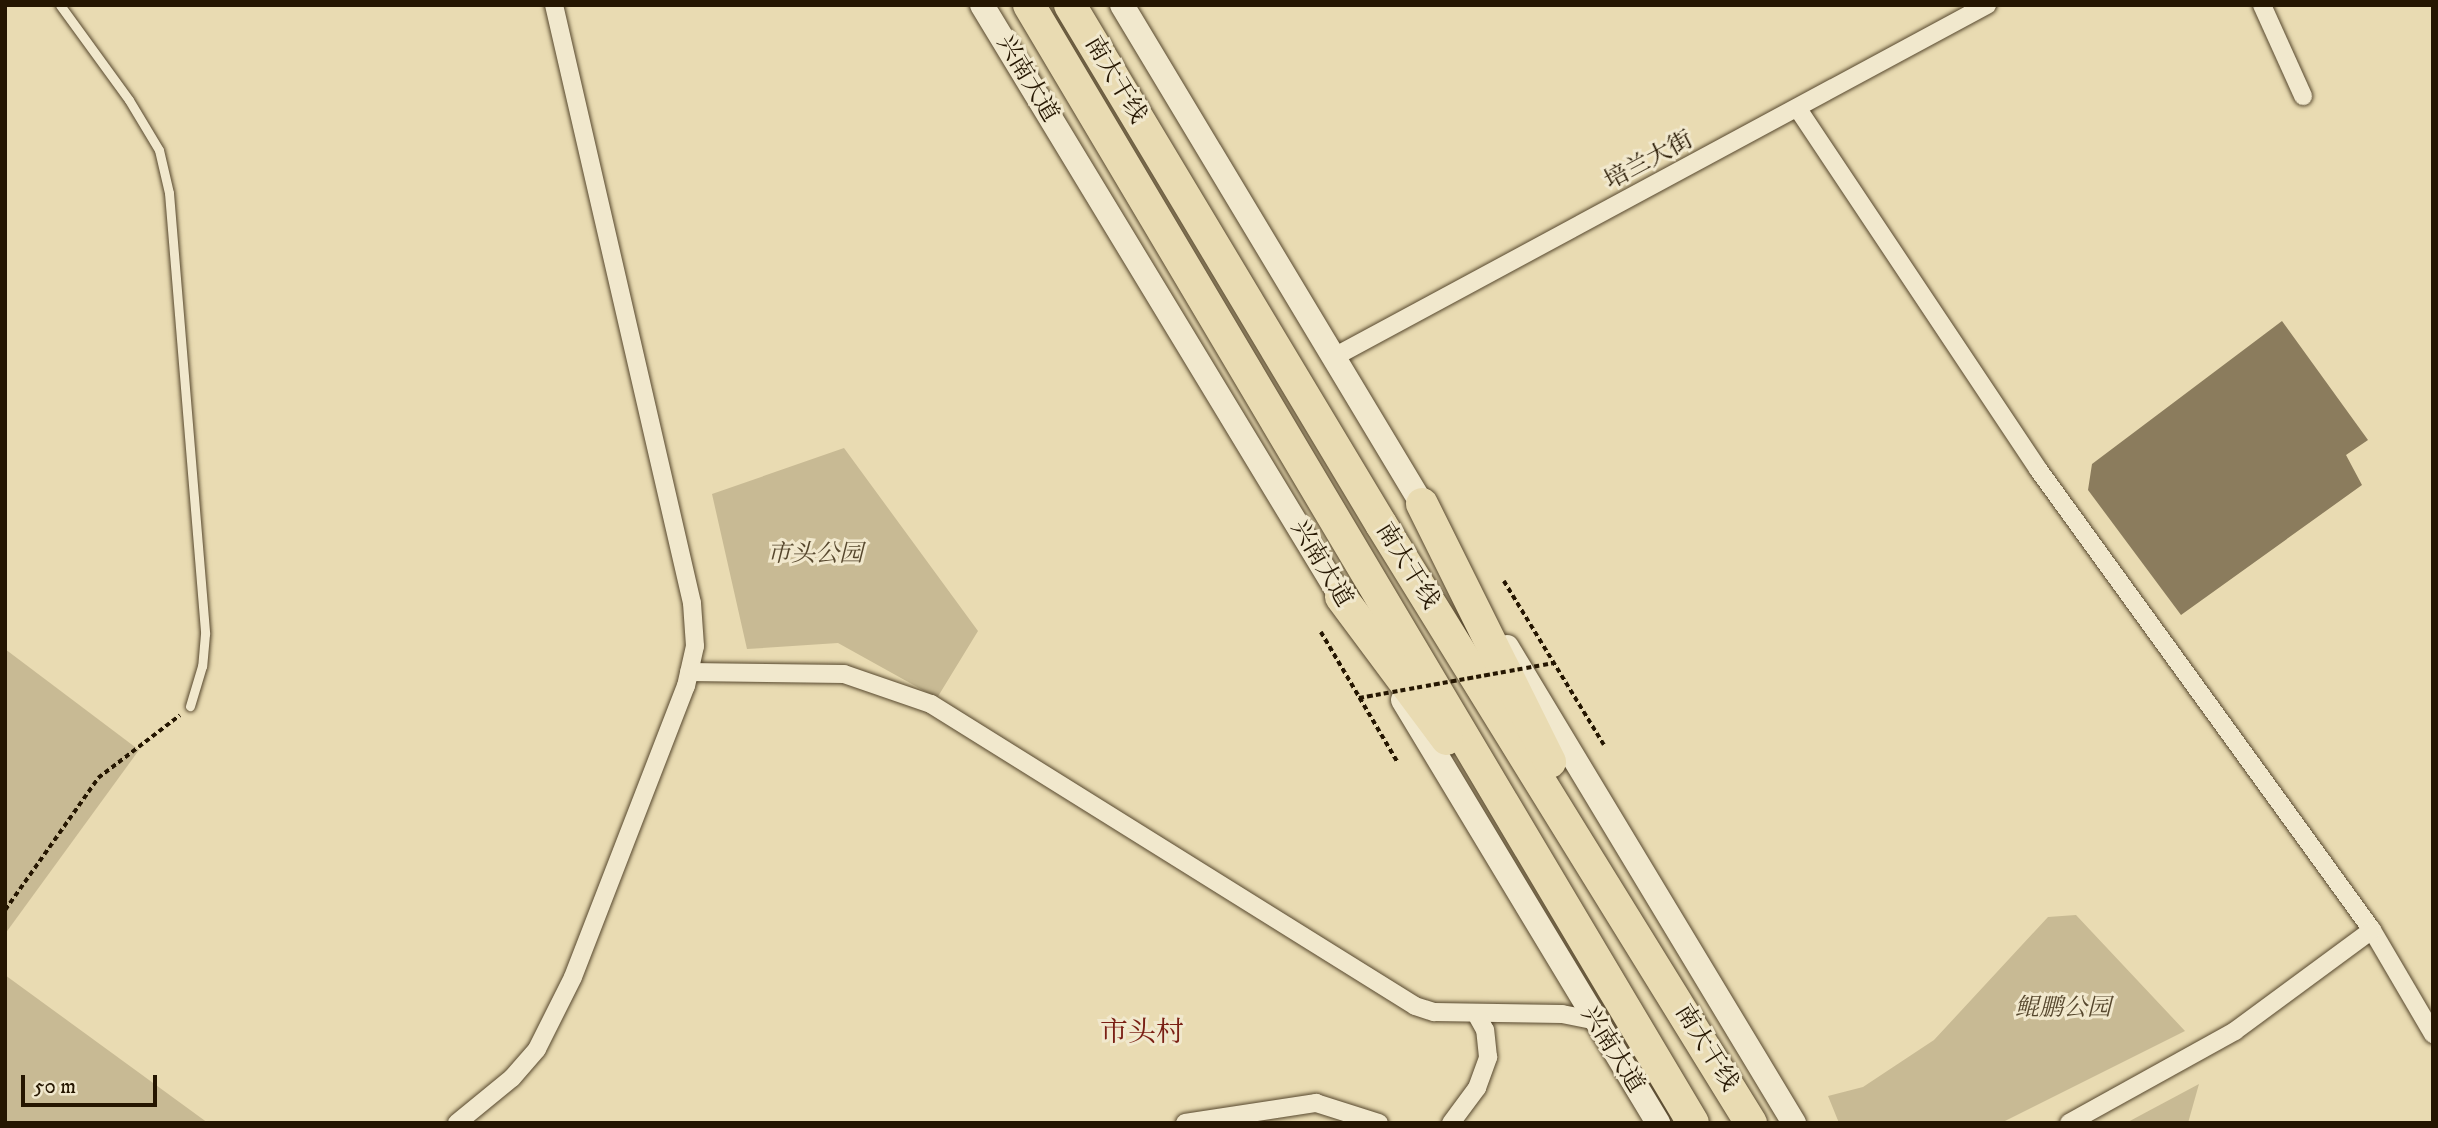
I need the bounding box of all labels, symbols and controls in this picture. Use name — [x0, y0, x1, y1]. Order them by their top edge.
street label: 兴南大道 — [990, 30, 1064, 128]
street label: 南大干线 — [1078, 31, 1152, 129]
street label: 培兰大街 — [1600, 126, 1698, 196]
street label: 兴南大道 — [1284, 515, 1358, 613]
street label: 南大干线 — [1369, 518, 1445, 614]
park label: 市头公园 — [767, 541, 863, 569]
park label: 鲲鹏公园 — [2015, 995, 2111, 1023]
street label: 南大干线 — [1668, 1000, 1744, 1096]
street label: 兴南大道 — [1574, 1002, 1650, 1098]
district label: 市头村 — [1100, 1016, 1184, 1050]
scale bar — [24, 1062, 161, 1106]
text: 50 m — [34, 1074, 76, 1100]

